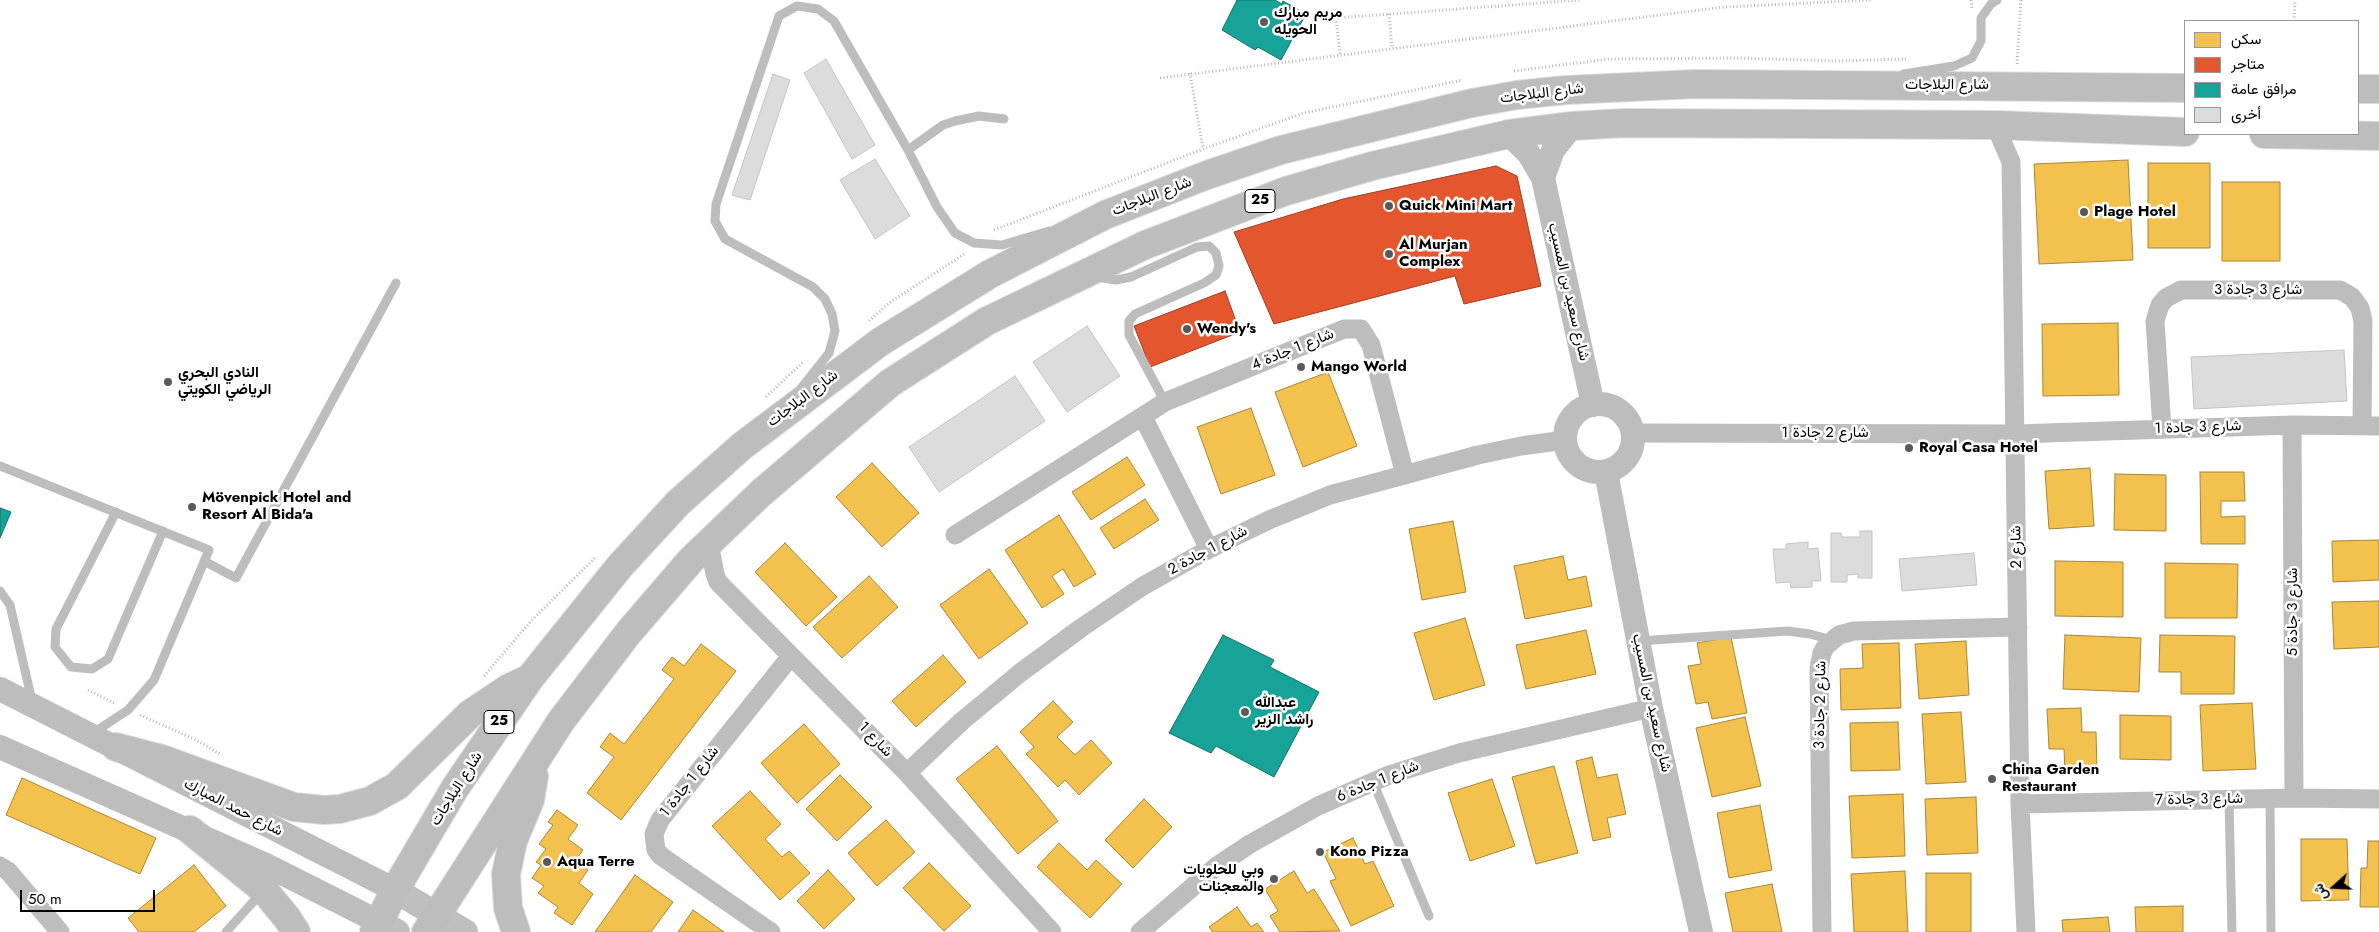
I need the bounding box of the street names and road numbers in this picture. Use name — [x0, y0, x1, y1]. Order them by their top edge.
street label: شارع البلاجات — [1905, 76, 1989, 94]
street label: شارع البلاجات — [1499, 80, 1585, 108]
street label: شارع البلاجات — [1110, 174, 1194, 220]
road number: 25 — [1245, 190, 1275, 212]
street label: شارع سعيد بن المسيب — [1543, 221, 1593, 363]
street label: شارع 3 جادة 3 — [2214, 281, 2302, 299]
street label: شارع 1 جادة 4 — [1249, 325, 1337, 375]
street label: شارع البلاجات — [764, 367, 842, 431]
street label: شارع 3 جادة 1 — [2154, 417, 2242, 439]
street label: شارع 2 جادة 1 — [1781, 424, 1869, 442]
street label: شارع 1 جادة 2 — [1165, 523, 1251, 579]
street label: شارع 2 — [2008, 525, 2026, 569]
street label: شارع 3 جادة 5 — [2284, 568, 2302, 656]
street label: شارع سعيد بن المسيب — [1628, 632, 1674, 774]
street label: شارع 2 جادة 3 — [1811, 661, 1831, 749]
road number: 25 — [484, 710, 514, 734]
street label: شارع 1 — [854, 719, 896, 761]
street label: شارع 1 جادة 1 — [657, 743, 723, 821]
street label: شارع البلاجات — [427, 749, 487, 829]
street label: شارع 1 جادة 6 — [1334, 757, 1422, 807]
street label: شارع حمد المبارك — [181, 775, 285, 841]
street label: شارع 3 جادة 7 — [2155, 790, 2243, 810]

